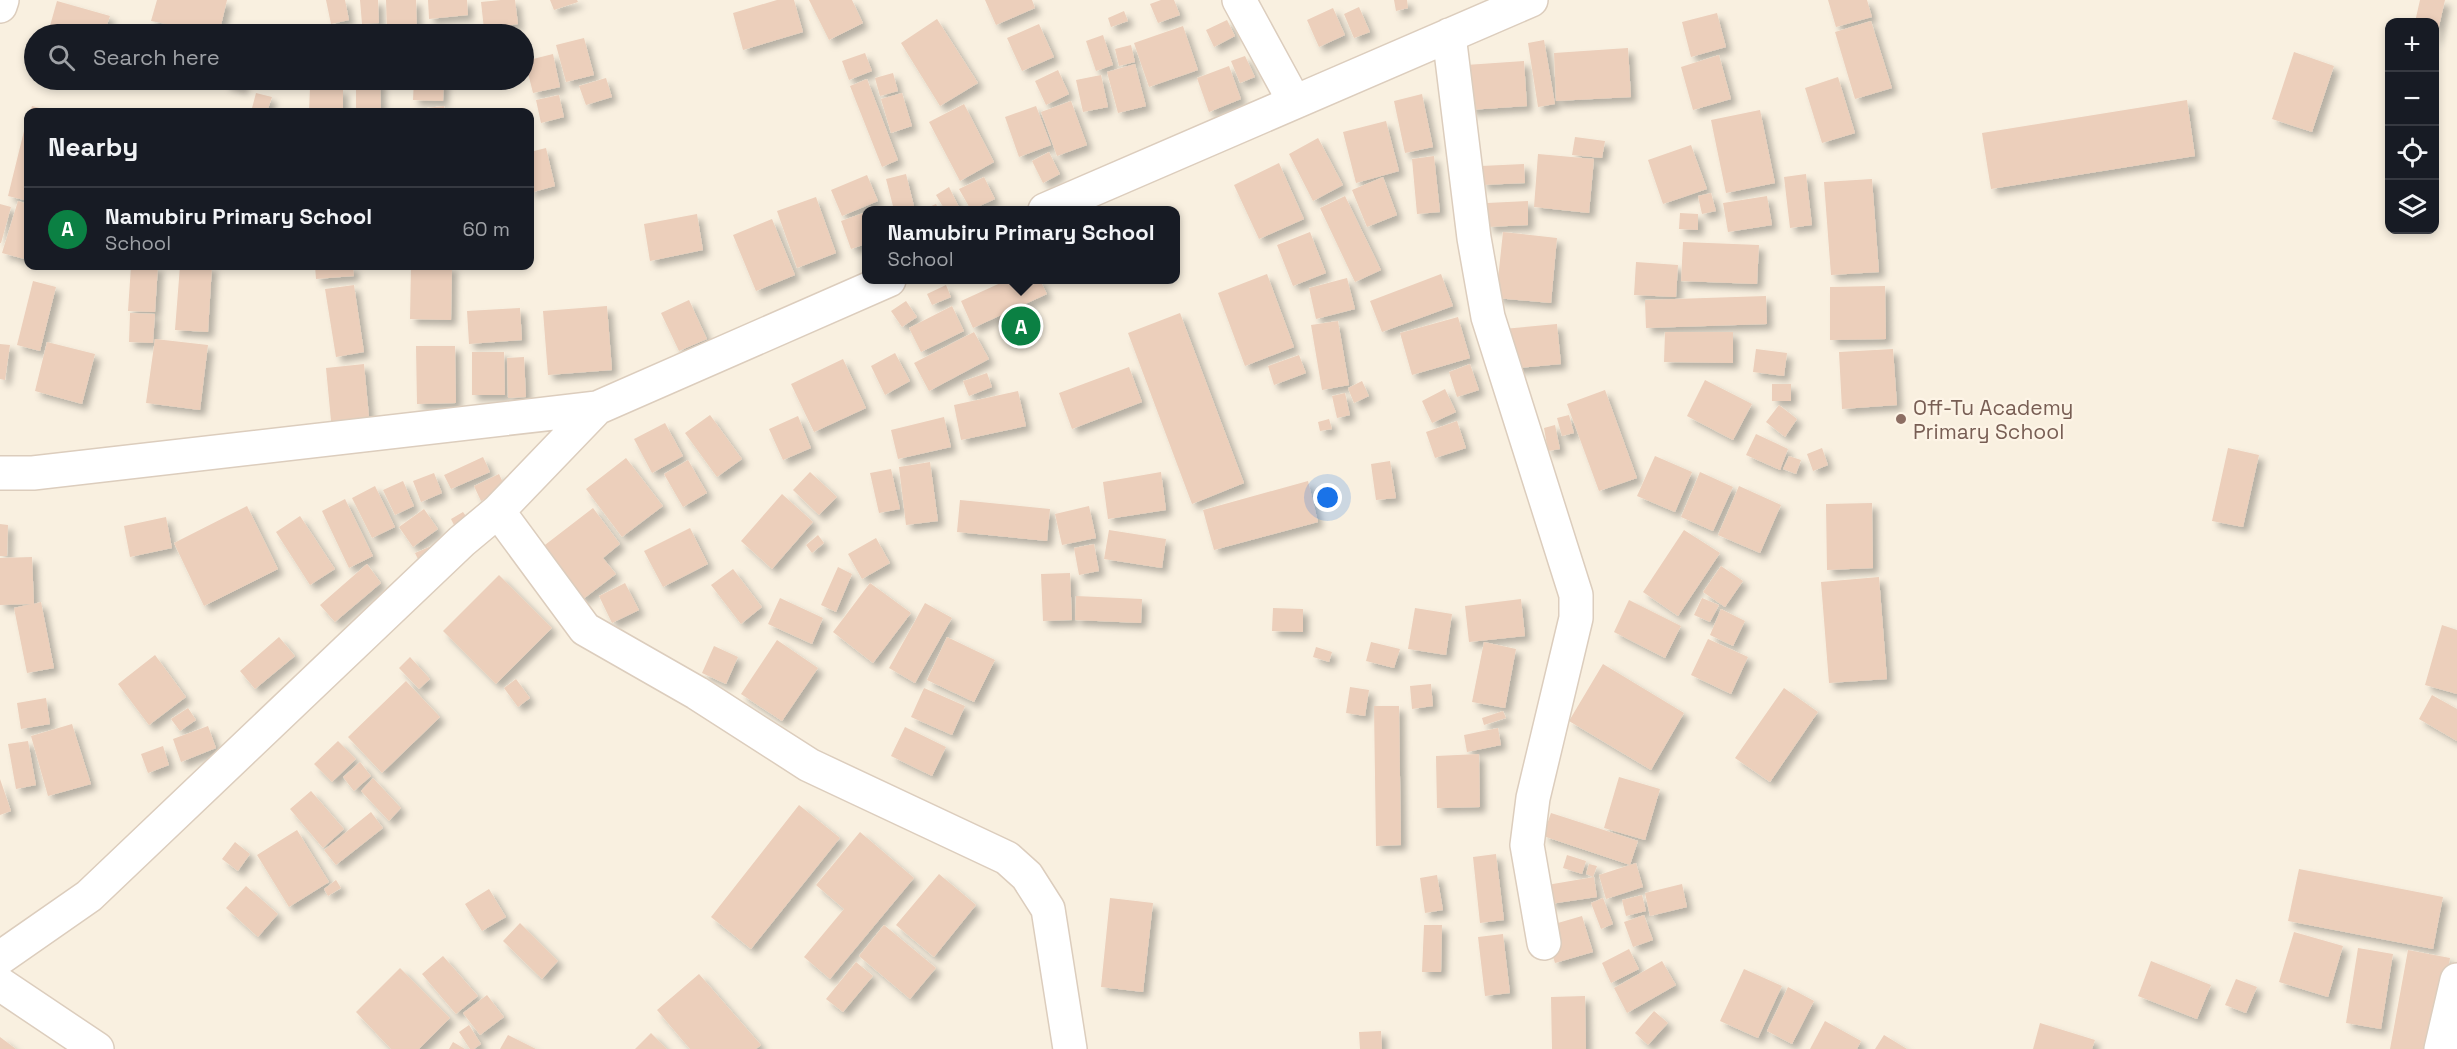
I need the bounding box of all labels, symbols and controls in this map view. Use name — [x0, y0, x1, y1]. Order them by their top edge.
map controls — [2385, 18, 2439, 234]
button: + — [2385, 18, 2439, 72]
search box — [24, 24, 534, 90]
icon: search — [45, 41, 78, 74]
text: Search here — [93, 43, 220, 71]
button: − — [2385, 72, 2439, 126]
button: locate — [2385, 126, 2439, 180]
text: Nearby — [48, 130, 138, 164]
button: layers — [2385, 180, 2439, 234]
text: Namubiru Primary School — [105, 202, 372, 230]
popup — [862, 206, 1180, 284]
text: A — [61, 216, 74, 242]
text: 60 m — [463, 216, 510, 242]
text: Namubiru Primary School — [887, 218, 1155, 246]
text: School — [105, 230, 171, 256]
text: School — [887, 246, 954, 272]
pin: A — [1002, 304, 1040, 348]
place label: Off-Tu Academy Primary School — [1913, 394, 2073, 445]
marker: Off-Tu Academy Primary School — [1894, 412, 1908, 426]
your location — [1313, 483, 1342, 512]

